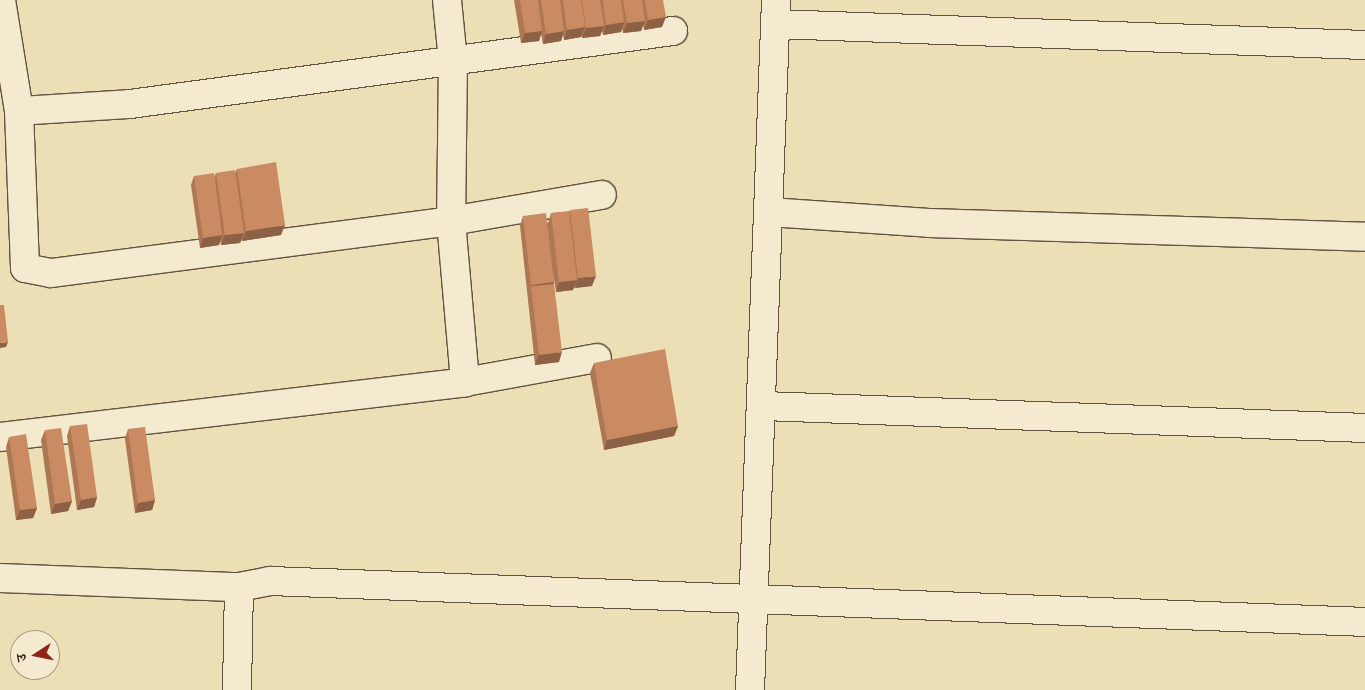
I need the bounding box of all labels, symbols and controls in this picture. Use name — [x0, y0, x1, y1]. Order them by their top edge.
north arrow — [10, 630, 60, 680]
text: उ — [11, 652, 32, 663]

